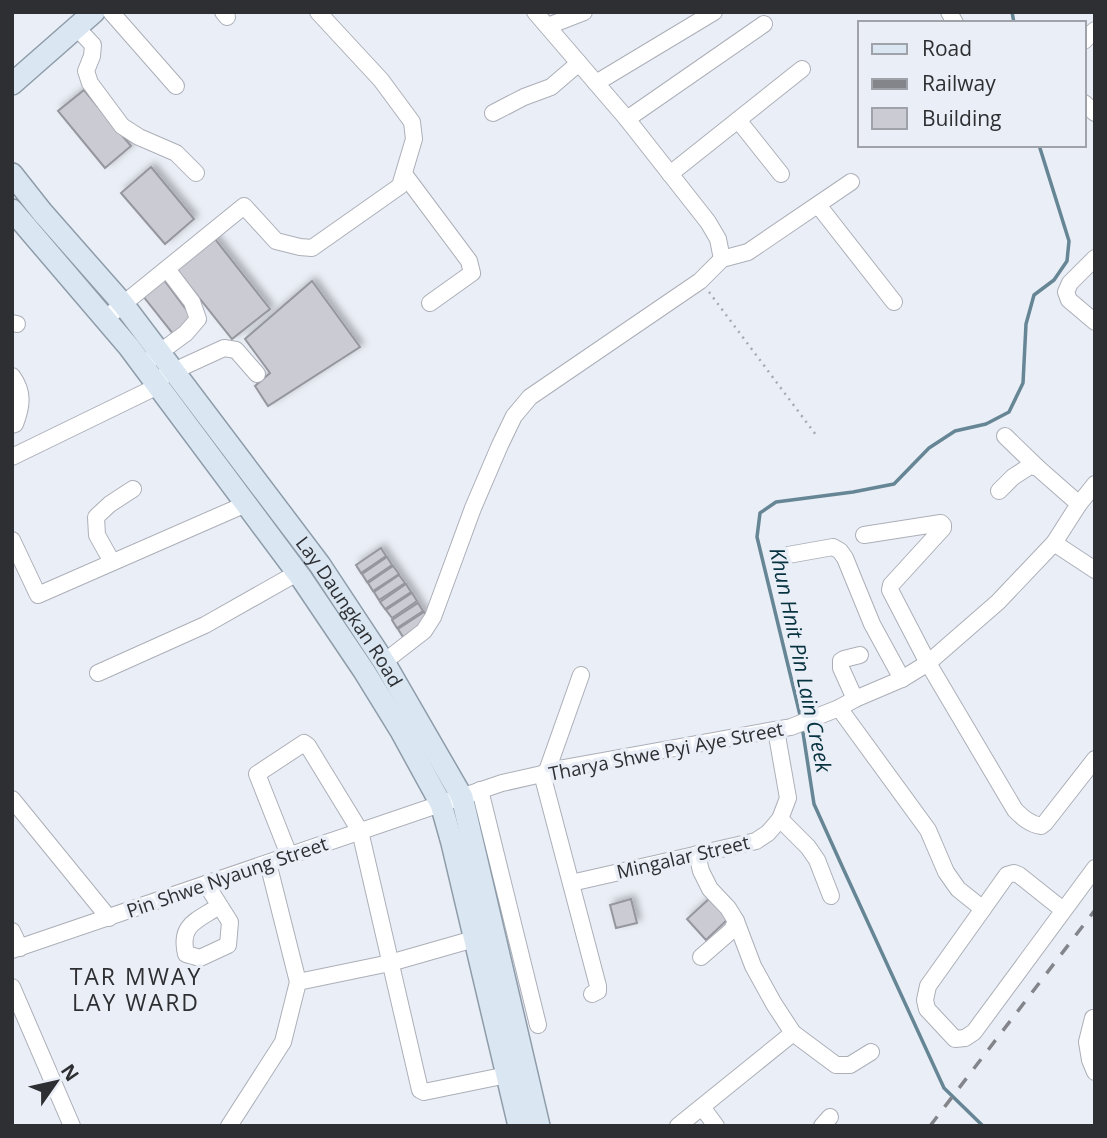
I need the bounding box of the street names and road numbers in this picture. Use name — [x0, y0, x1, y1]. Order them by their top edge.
street label: Lay Daungkan Road — [290, 531, 409, 691]
street label: Tharya Shwe Pyi Aye Street — [546, 715, 786, 787]
street label: Mingalar Street — [614, 829, 752, 885]
street label: Pin Shwe Nyaung Street — [123, 830, 331, 924]

